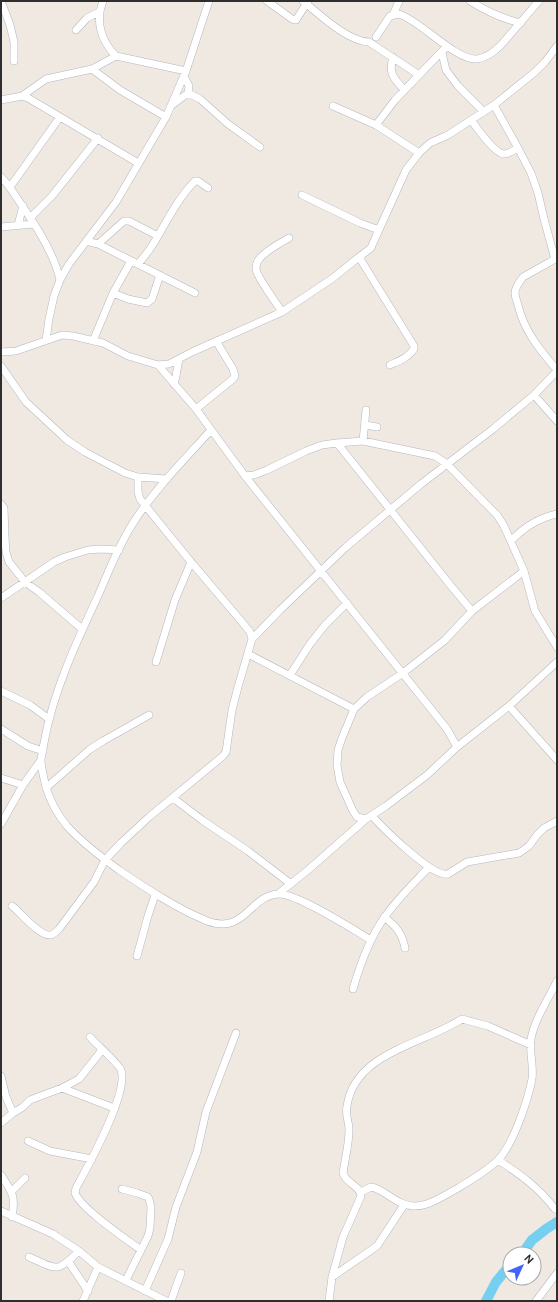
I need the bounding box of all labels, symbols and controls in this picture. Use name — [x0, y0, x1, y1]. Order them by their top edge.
north arrow — [502, 1246, 542, 1286]
text: N — [521, 1251, 537, 1267]

